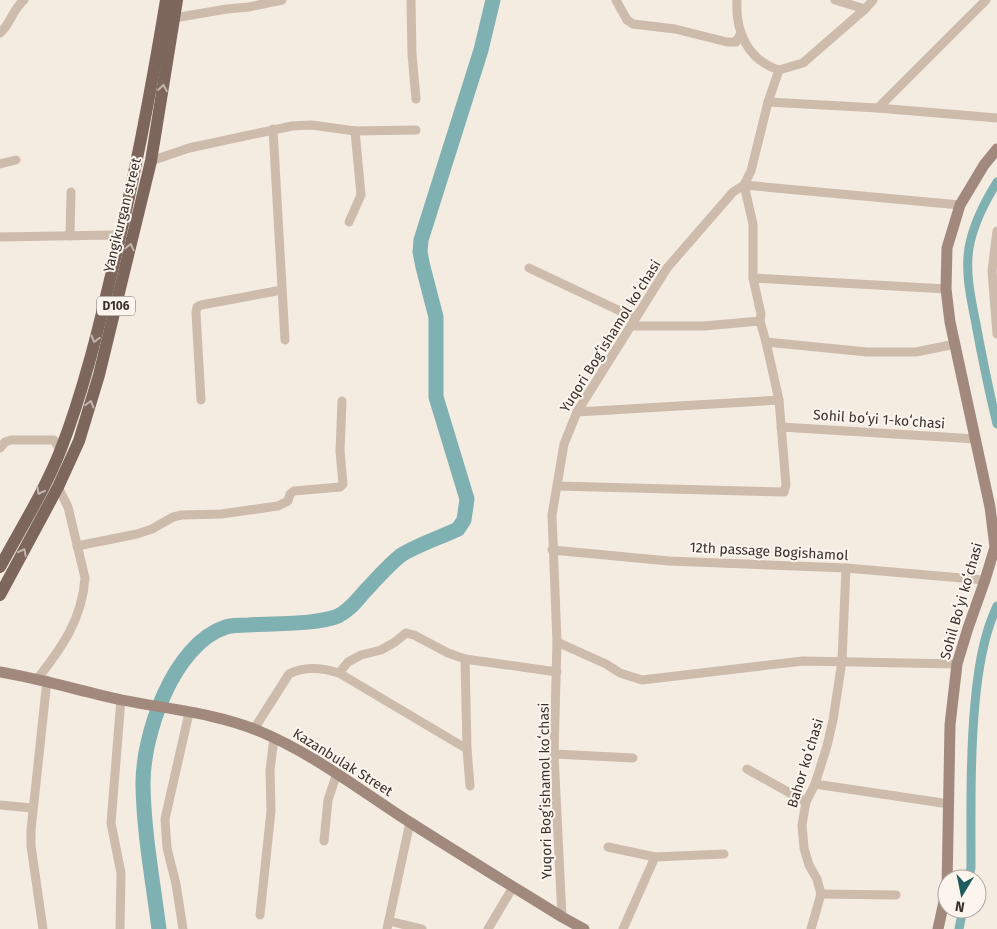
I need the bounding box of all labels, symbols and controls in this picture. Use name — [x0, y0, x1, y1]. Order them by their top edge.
one-way arrow — [157, 83, 168, 91]
street label: Yangikurgan street — [100, 155, 145, 274]
one-way arrow — [124, 242, 135, 251]
street label: Yuqori Bogʻishamol koʻchasi — [556, 257, 664, 416]
road number: D106 — [97, 296, 135, 316]
one-way arrow — [90, 334, 101, 343]
one-way arrow — [85, 401, 95, 409]
street label: Sohil boʻyi 1-koʻchasi — [812, 406, 946, 433]
one-way arrow — [37, 486, 47, 495]
street label: 12th passage Bogishamol — [689, 539, 849, 564]
street label: Sohil Boʻyi koʻchasi — [937, 541, 986, 662]
one-way arrow — [17, 548, 27, 557]
street label: Yuqori Bogʻishamol koʻchasi — [535, 702, 556, 880]
street label: Bahor koʻchasi — [784, 716, 827, 810]
street label: Kazanbulak Street — [290, 725, 397, 800]
north arrow — [937, 869, 987, 919]
text: N — [954, 897, 966, 915]

